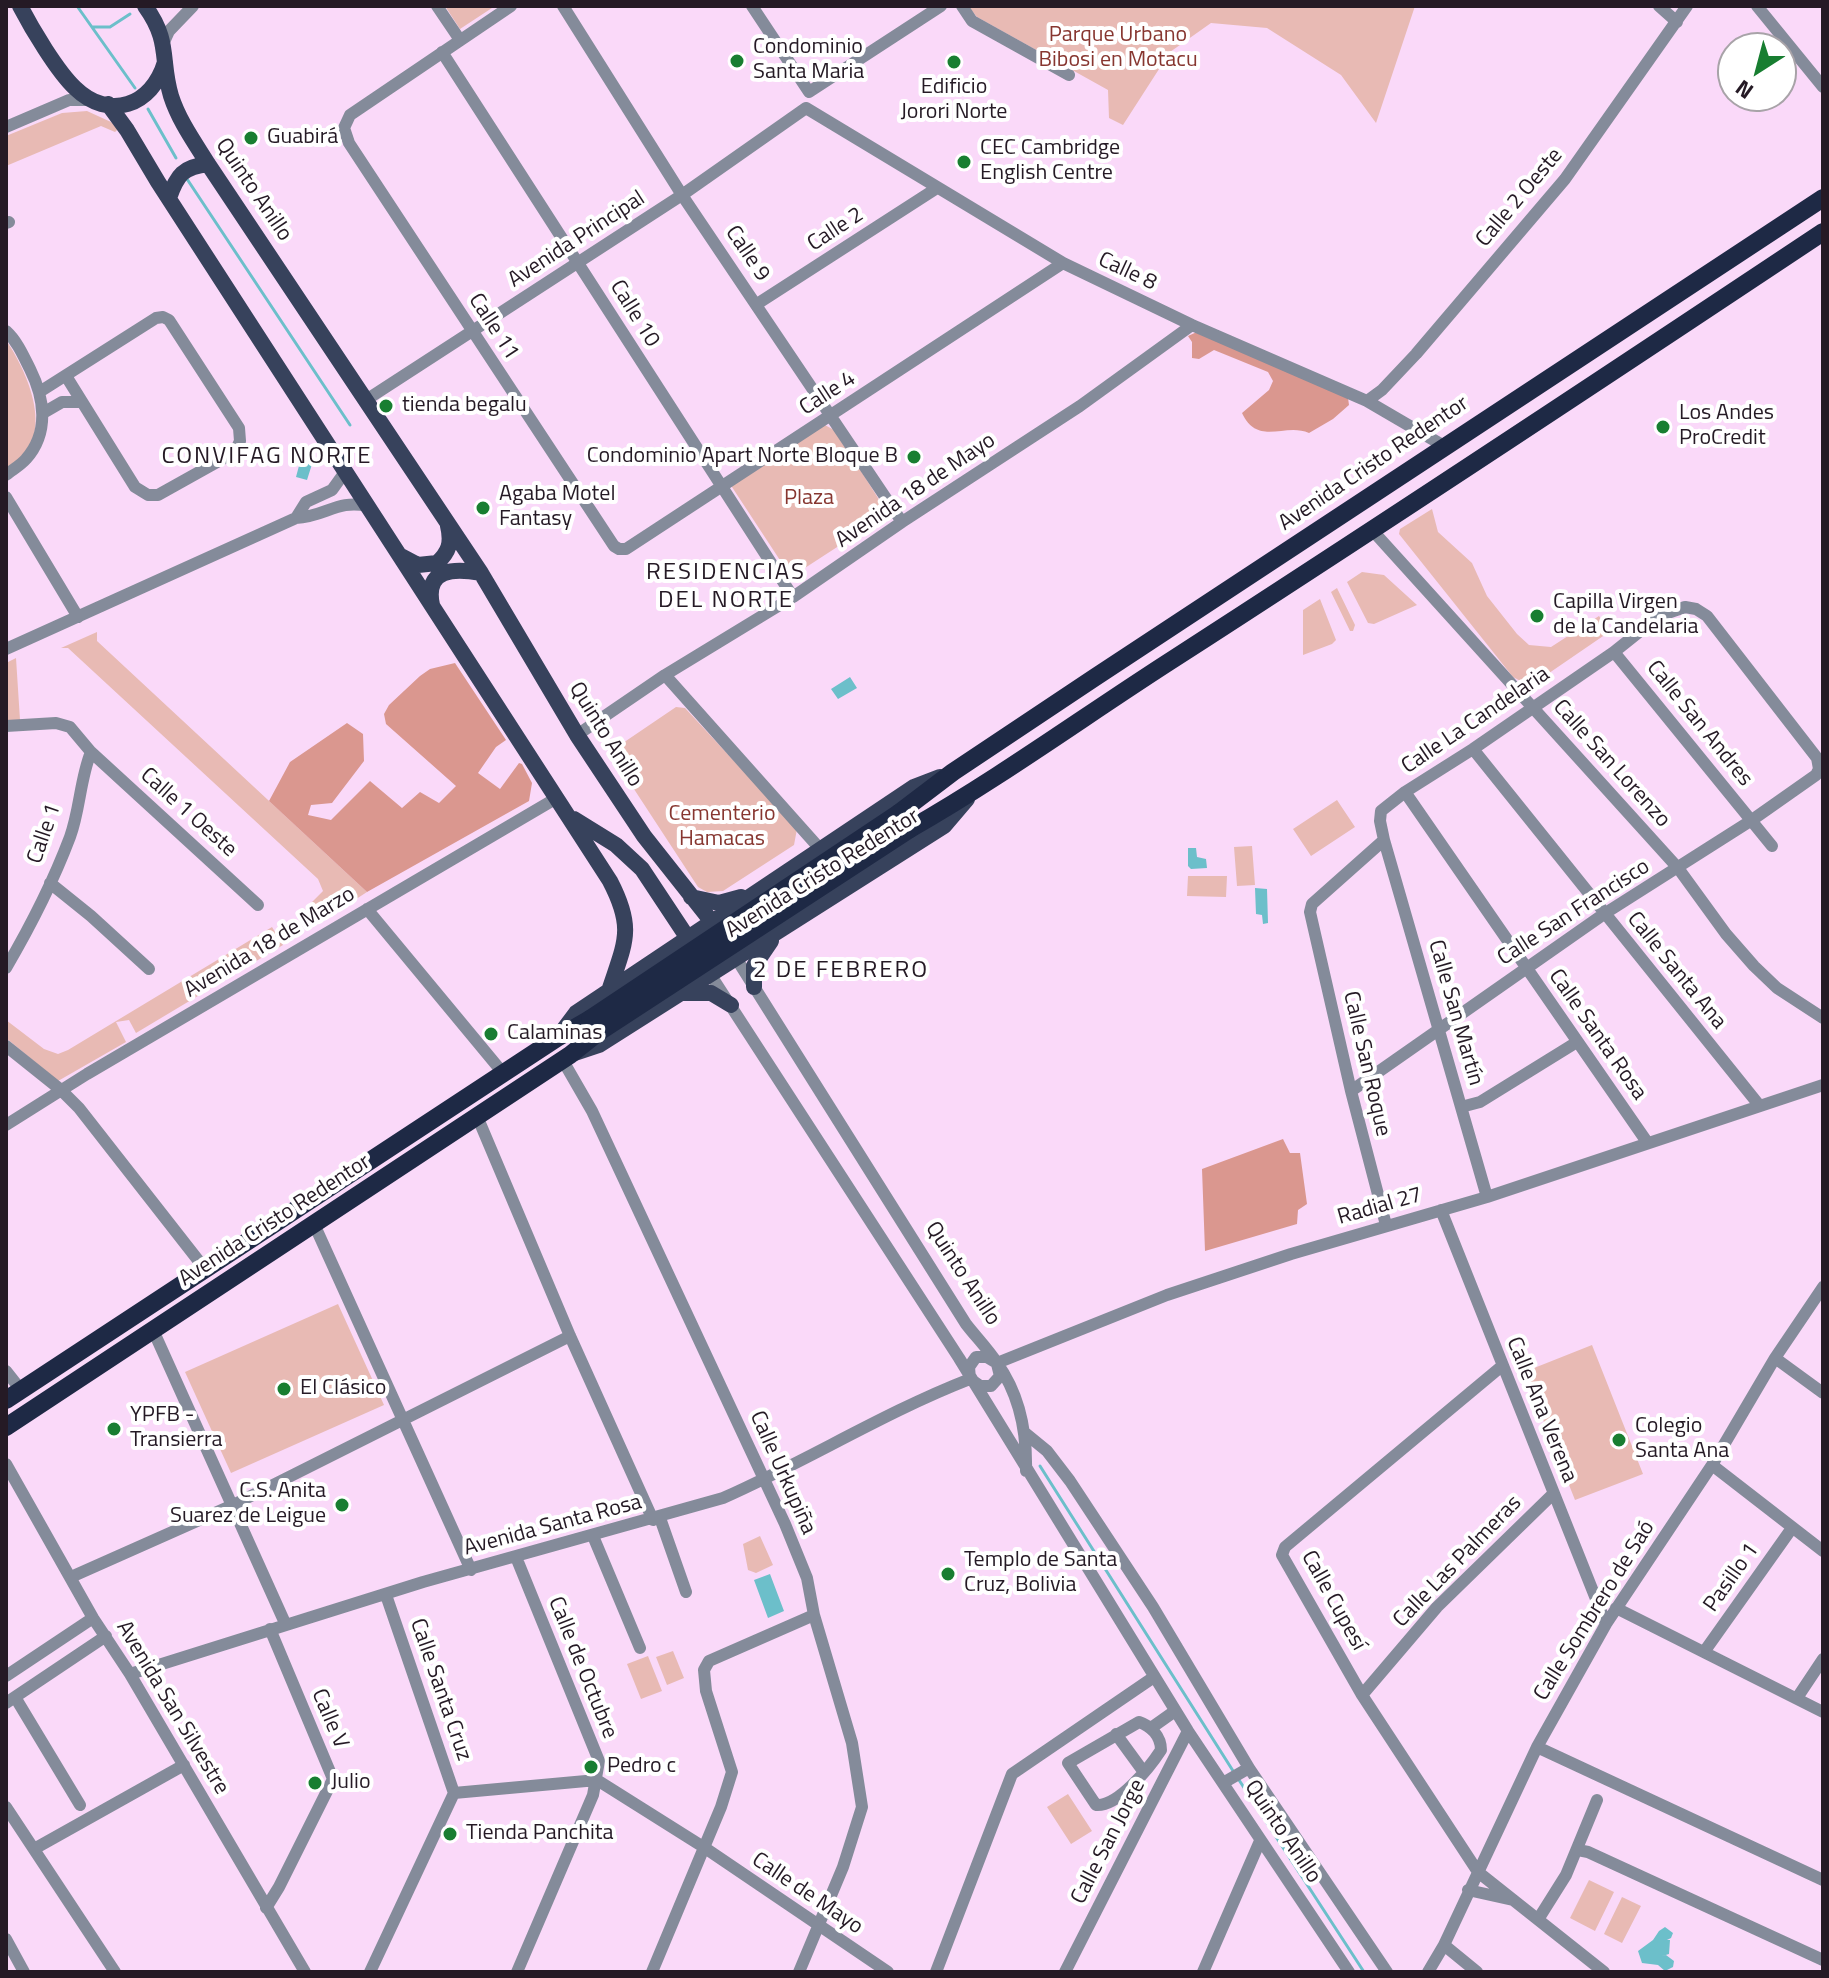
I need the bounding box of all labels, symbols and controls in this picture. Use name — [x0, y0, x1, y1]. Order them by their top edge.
park label: Parque Urbano Bibosi en Motacu — [1038, 23, 1198, 74]
north arrow — [1717, 32, 1797, 112]
place label: Condominio Santa Maria — [753, 35, 864, 86]
marker: Condominio Santa Maria — [728, 52, 746, 70]
marker: Edificio Jorori Norte — [945, 53, 963, 71]
text: N — [1728, 72, 1760, 108]
place label: Edificio Jorori Norte — [901, 75, 1007, 126]
place label: Guabirá — [267, 125, 338, 151]
marker: Guabirá — [242, 129, 260, 147]
street label: Quinto Anillo — [209, 134, 297, 246]
place label: CEC Cambridge English Centre — [980, 136, 1120, 188]
street label: Calle 2 Oeste — [1471, 143, 1569, 253]
marker: CEC Cambridge English Centre — [955, 153, 973, 171]
street label: Avenida Principal — [504, 186, 650, 294]
street label: Calle 2 — [803, 202, 869, 258]
street label: Calle 9 — [719, 221, 775, 287]
street label: Calle 8 — [1094, 247, 1160, 297]
street label: Calle 10 — [603, 276, 665, 352]
street label: Calle 11 — [462, 289, 524, 365]
street label: Calle 4 — [795, 366, 861, 422]
street label: Avenida Cristo Redentor — [1274, 391, 1474, 537]
place label: tienda begalu — [402, 393, 527, 419]
marker: tienda begalu — [377, 397, 395, 415]
place label: Los Andes ProCredit — [1679, 401, 1774, 452]
marker: Los Andes ProCredit — [1654, 418, 1672, 436]
street label: Avenida 18 de Mayo — [831, 428, 1001, 554]
district label: CONVIFAG NORTE — [161, 443, 373, 471]
place label: Condominio Apart Norte Bloque B — [587, 444, 898, 470]
marker: Condominio Apart Norte Bloque B — [905, 448, 923, 466]
place label: Agaba Motel Fantasy — [499, 482, 615, 534]
park label: Plaza — [784, 486, 834, 512]
marker: Agaba Motel Fantasy — [474, 499, 492, 517]
district label: RESIDENCIAS DEL NORTE — [646, 559, 806, 615]
place label: Capilla Virgen de la Candelaria — [1553, 590, 1699, 642]
marker: Capilla Virgen de la Candelaria — [1528, 607, 1546, 625]
street label: Calle San Andres — [1640, 656, 1758, 792]
street label: Calle La Candelaria — [1397, 662, 1555, 780]
street label: Quinto Anillo — [562, 678, 648, 792]
street label: Calle San Lorenzo — [1547, 695, 1675, 833]
street label: Calle 1 Oeste — [134, 763, 242, 863]
street label: Calle 1 — [23, 801, 67, 867]
park label: Cementerio Hamacas — [669, 802, 775, 854]
street label: Avenida Cristo Redentor — [721, 804, 925, 944]
street label: Calle San Francisco — [1493, 854, 1655, 972]
street label: Avenida 18 de Marzo — [180, 882, 360, 1004]
street label: Calle Santa Ana — [1621, 907, 1731, 1035]
street label: Calle San Martín — [1422, 937, 1488, 1089]
district label: 2 DE FEBRERO — [753, 957, 929, 985]
street label: Calle Santa Rosa — [1542, 965, 1652, 1105]
street label: Calle San Roque — [1336, 989, 1396, 1139]
place label: Calaminas — [507, 1021, 602, 1047]
marker: Calaminas — [482, 1025, 500, 1043]
street label: Avenida Cristo Redentor — [174, 1149, 376, 1293]
street label: Radial 27 — [1335, 1182, 1425, 1232]
street label: Quinto Anillo — [919, 1217, 1005, 1331]
street label: Calle Ana Verena — [1500, 1333, 1582, 1487]
place label: El Clásico — [300, 1376, 386, 1402]
marker: El Clásico — [275, 1380, 293, 1398]
place label: YPFB - Transierra — [130, 1403, 223, 1454]
street label: Calle Urkupiña — [743, 1407, 821, 1539]
place label: Colegio Santa Ana — [1635, 1414, 1729, 1466]
marker: YPFB - Transierra — [105, 1420, 123, 1438]
marker: Colegio Santa Ana — [1610, 1431, 1628, 1449]
place label: C.S. Anita Suarez de Leigue — [170, 1479, 326, 1530]
street label: Avenida Santa Rosa — [461, 1490, 645, 1562]
street label: Calle Las Palmeras — [1388, 1491, 1528, 1633]
marker: C.S. Anita Suarez de Leigue — [333, 1496, 351, 1514]
street label: Calle Sombrero de Saó — [1529, 1516, 1661, 1706]
street label: Pasillo 1 — [1699, 1539, 1765, 1617]
street label: Calle Cupesí — [1295, 1546, 1371, 1656]
place label: Templo de Santa Cruz, Bolivia — [964, 1548, 1117, 1600]
marker: Templo de Santa Cruz, Bolivia — [939, 1565, 957, 1583]
street label: Calle de Octubre — [542, 1593, 622, 1743]
street label: Calle Santa Cruz — [403, 1615, 477, 1765]
street label: Avenida San Silvestre — [110, 1616, 234, 1800]
street label: Calle V — [305, 1685, 353, 1753]
place label: Pedro c — [607, 1754, 676, 1780]
marker: Pedro c — [582, 1758, 600, 1776]
place label: Julio — [331, 1770, 371, 1796]
marker: Julio — [306, 1774, 324, 1792]
street label: Calle San Jorge — [1066, 1775, 1152, 1909]
street label: Quinto Anillo — [1238, 1776, 1326, 1888]
place label: Tienda Panchita — [466, 1821, 614, 1847]
marker: Tienda Panchita — [441, 1825, 459, 1843]
street label: Calle de Mayo — [747, 1847, 867, 1941]

